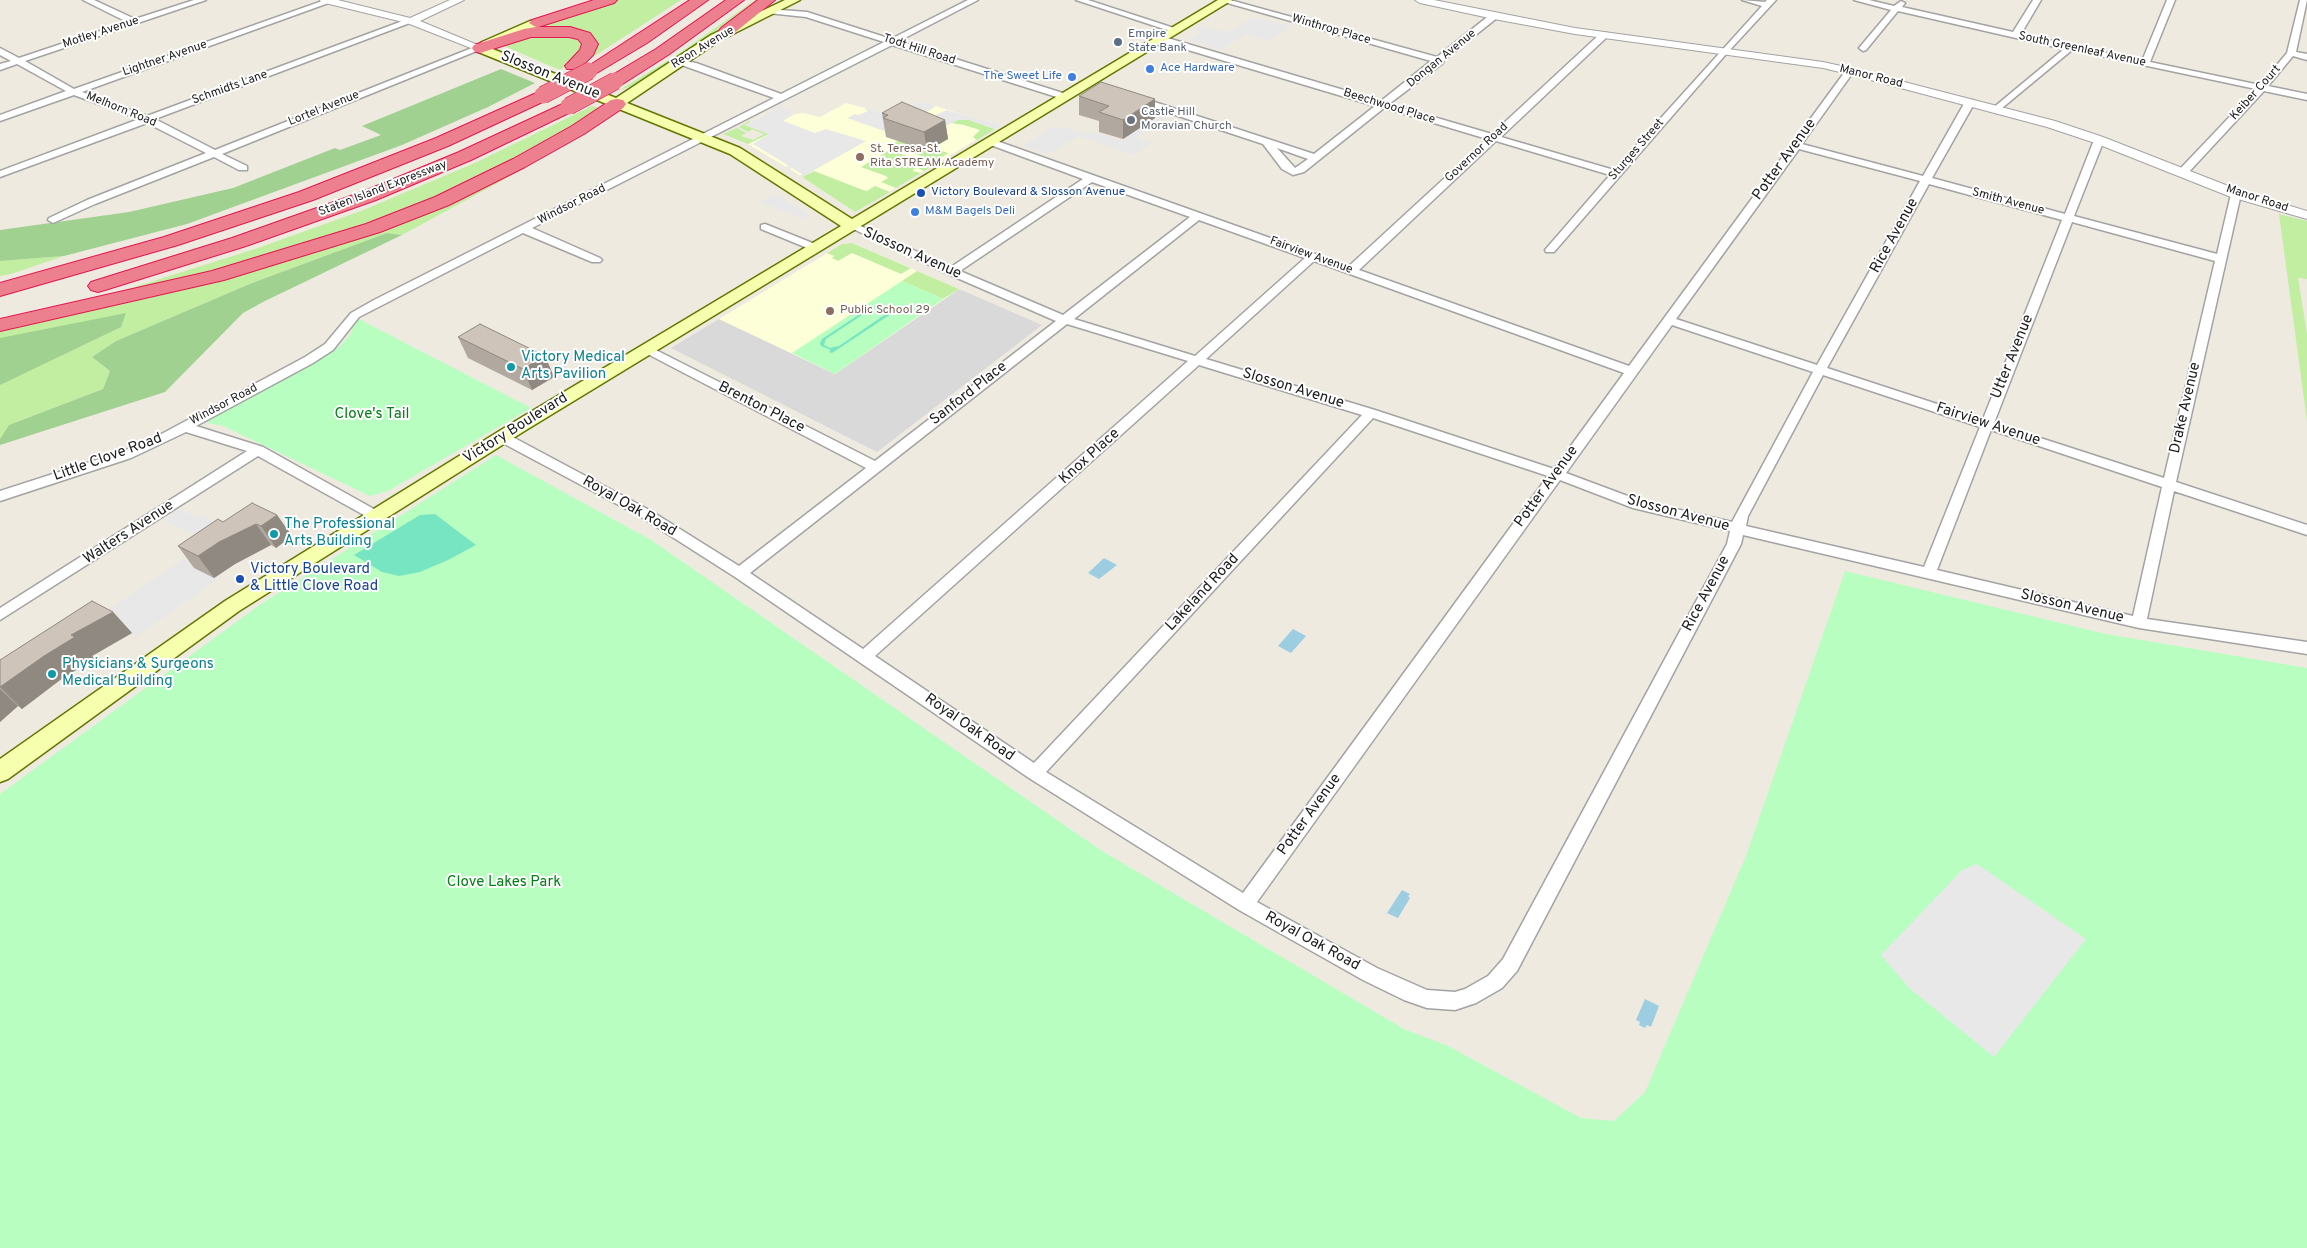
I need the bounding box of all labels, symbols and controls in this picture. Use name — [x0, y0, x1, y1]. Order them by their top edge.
street label: Winthrop Place — [1290, 12, 1372, 48]
street label: Motley Avenue — [61, 14, 141, 52]
street label: Reon Avenue — [669, 24, 737, 72]
street label: Dongan Avenue — [1405, 27, 1479, 91]
place label: Empire State Bank — [1128, 28, 1187, 56]
street label: South Greenleaf Avenue — [2017, 29, 2147, 71]
street label: Todt Hill Road — [881, 32, 957, 68]
marker: Empire State Bank — [1112, 36, 1124, 48]
street label: Lightner Avenue — [121, 38, 209, 80]
street label: Slosson Avenue — [498, 48, 602, 104]
place label: Ace Hardware — [1160, 62, 1235, 76]
street label: Manor Road — [1838, 62, 1904, 92]
marker: Ace Hardware — [1144, 63, 1156, 75]
street label: Keiber Court — [2228, 63, 2284, 123]
street label: Schmidts Lane — [190, 68, 270, 108]
place label: The Sweet Life — [983, 70, 1062, 84]
marker: The Sweet Life — [1066, 71, 1078, 83]
street label: Beechwood Place — [1341, 86, 1437, 128]
street label: Lortel Avenue — [286, 88, 362, 130]
street label: Melhorn Road — [84, 89, 158, 131]
place label: Castle Hill Moravian Church — [1141, 106, 1232, 134]
marker: Castle Hill Moravian Church — [1125, 114, 1137, 126]
street label: Sturges Street — [1606, 116, 1668, 184]
street label: Potter Avenue — [1749, 116, 1821, 204]
street label: Governor Road — [1442, 120, 1512, 186]
place label: St. Teresa-St. Rita STREAM Academy — [870, 143, 994, 171]
marker: St. Teresa-St. Rita STREAM Academy — [854, 151, 866, 163]
street label: Staten Island Expressway — [317, 158, 449, 220]
street label: Windsor Road — [536, 182, 608, 228]
street label: Manor Road — [2224, 182, 2290, 216]
street label: Smith Avenue — [1970, 185, 2046, 219]
place label: Victory Boulevard & Slosson Avenue — [931, 186, 1125, 200]
marker: Victory Boulevard & Slosson Avenue — [915, 187, 927, 199]
street label: Rice Avenue — [1867, 195, 1923, 277]
place label: M&M Bagels Deli — [925, 205, 1015, 219]
marker: M&M Bagels Deli — [909, 206, 921, 218]
street label: Slosson Avenue — [860, 224, 964, 284]
street label: Fairview Avenue — [1268, 234, 1354, 278]
place label: Public School 29 — [840, 304, 930, 318]
marker: Public School 29 — [824, 305, 836, 317]
street label: Utter Avenue — [1988, 312, 2038, 402]
place label: Victory Medical Arts Pavilion — [521, 349, 625, 384]
street label: Sanford Place — [927, 358, 1011, 430]
marker: Victory Medical Arts Pavilion — [505, 361, 517, 373]
street label: Drake Avenue — [2167, 361, 2205, 455]
street label: Slosson Avenue — [1240, 365, 1346, 413]
street label: Brenton Place — [715, 378, 807, 438]
street label: Windsor Road — [188, 381, 260, 429]
street label: Victory Boulevard — [460, 390, 572, 468]
street label: Fairview Avenue — [1934, 400, 2042, 450]
park label: Clove's Tail — [335, 406, 409, 424]
street label: Knox Place — [1056, 425, 1124, 489]
street label: Little Clove Road — [51, 430, 165, 486]
street label: Potter Avenue — [1511, 443, 1583, 531]
street label: Royal Oak Road — [579, 473, 679, 541]
street label: Slosson Avenue — [1625, 492, 1731, 536]
street label: Walters Avenue — [80, 497, 178, 569]
place label: The Professional Arts Building — [284, 516, 395, 551]
marker: The Professional Arts Building — [268, 528, 280, 540]
street label: Lakeland Road — [1163, 551, 1243, 635]
street label: Rice Avenue — [1680, 553, 1734, 635]
place label: Victory Boulevard & Little Clove Road — [250, 561, 378, 596]
marker: Victory Boulevard & Little Clove Road — [234, 573, 246, 585]
street label: Slosson Avenue — [2019, 586, 2125, 628]
place label: Physicians & Surgeons Medical Building — [62, 656, 214, 691]
marker: Physicians & Surgeons Medical Building — [46, 668, 58, 680]
street label: Royal Oak Road — [921, 690, 1017, 766]
street label: Potter Avenue — [1274, 771, 1346, 859]
park label: Clove Lakes Park — [447, 874, 561, 892]
street label: Royal Oak Road — [1261, 909, 1363, 975]

